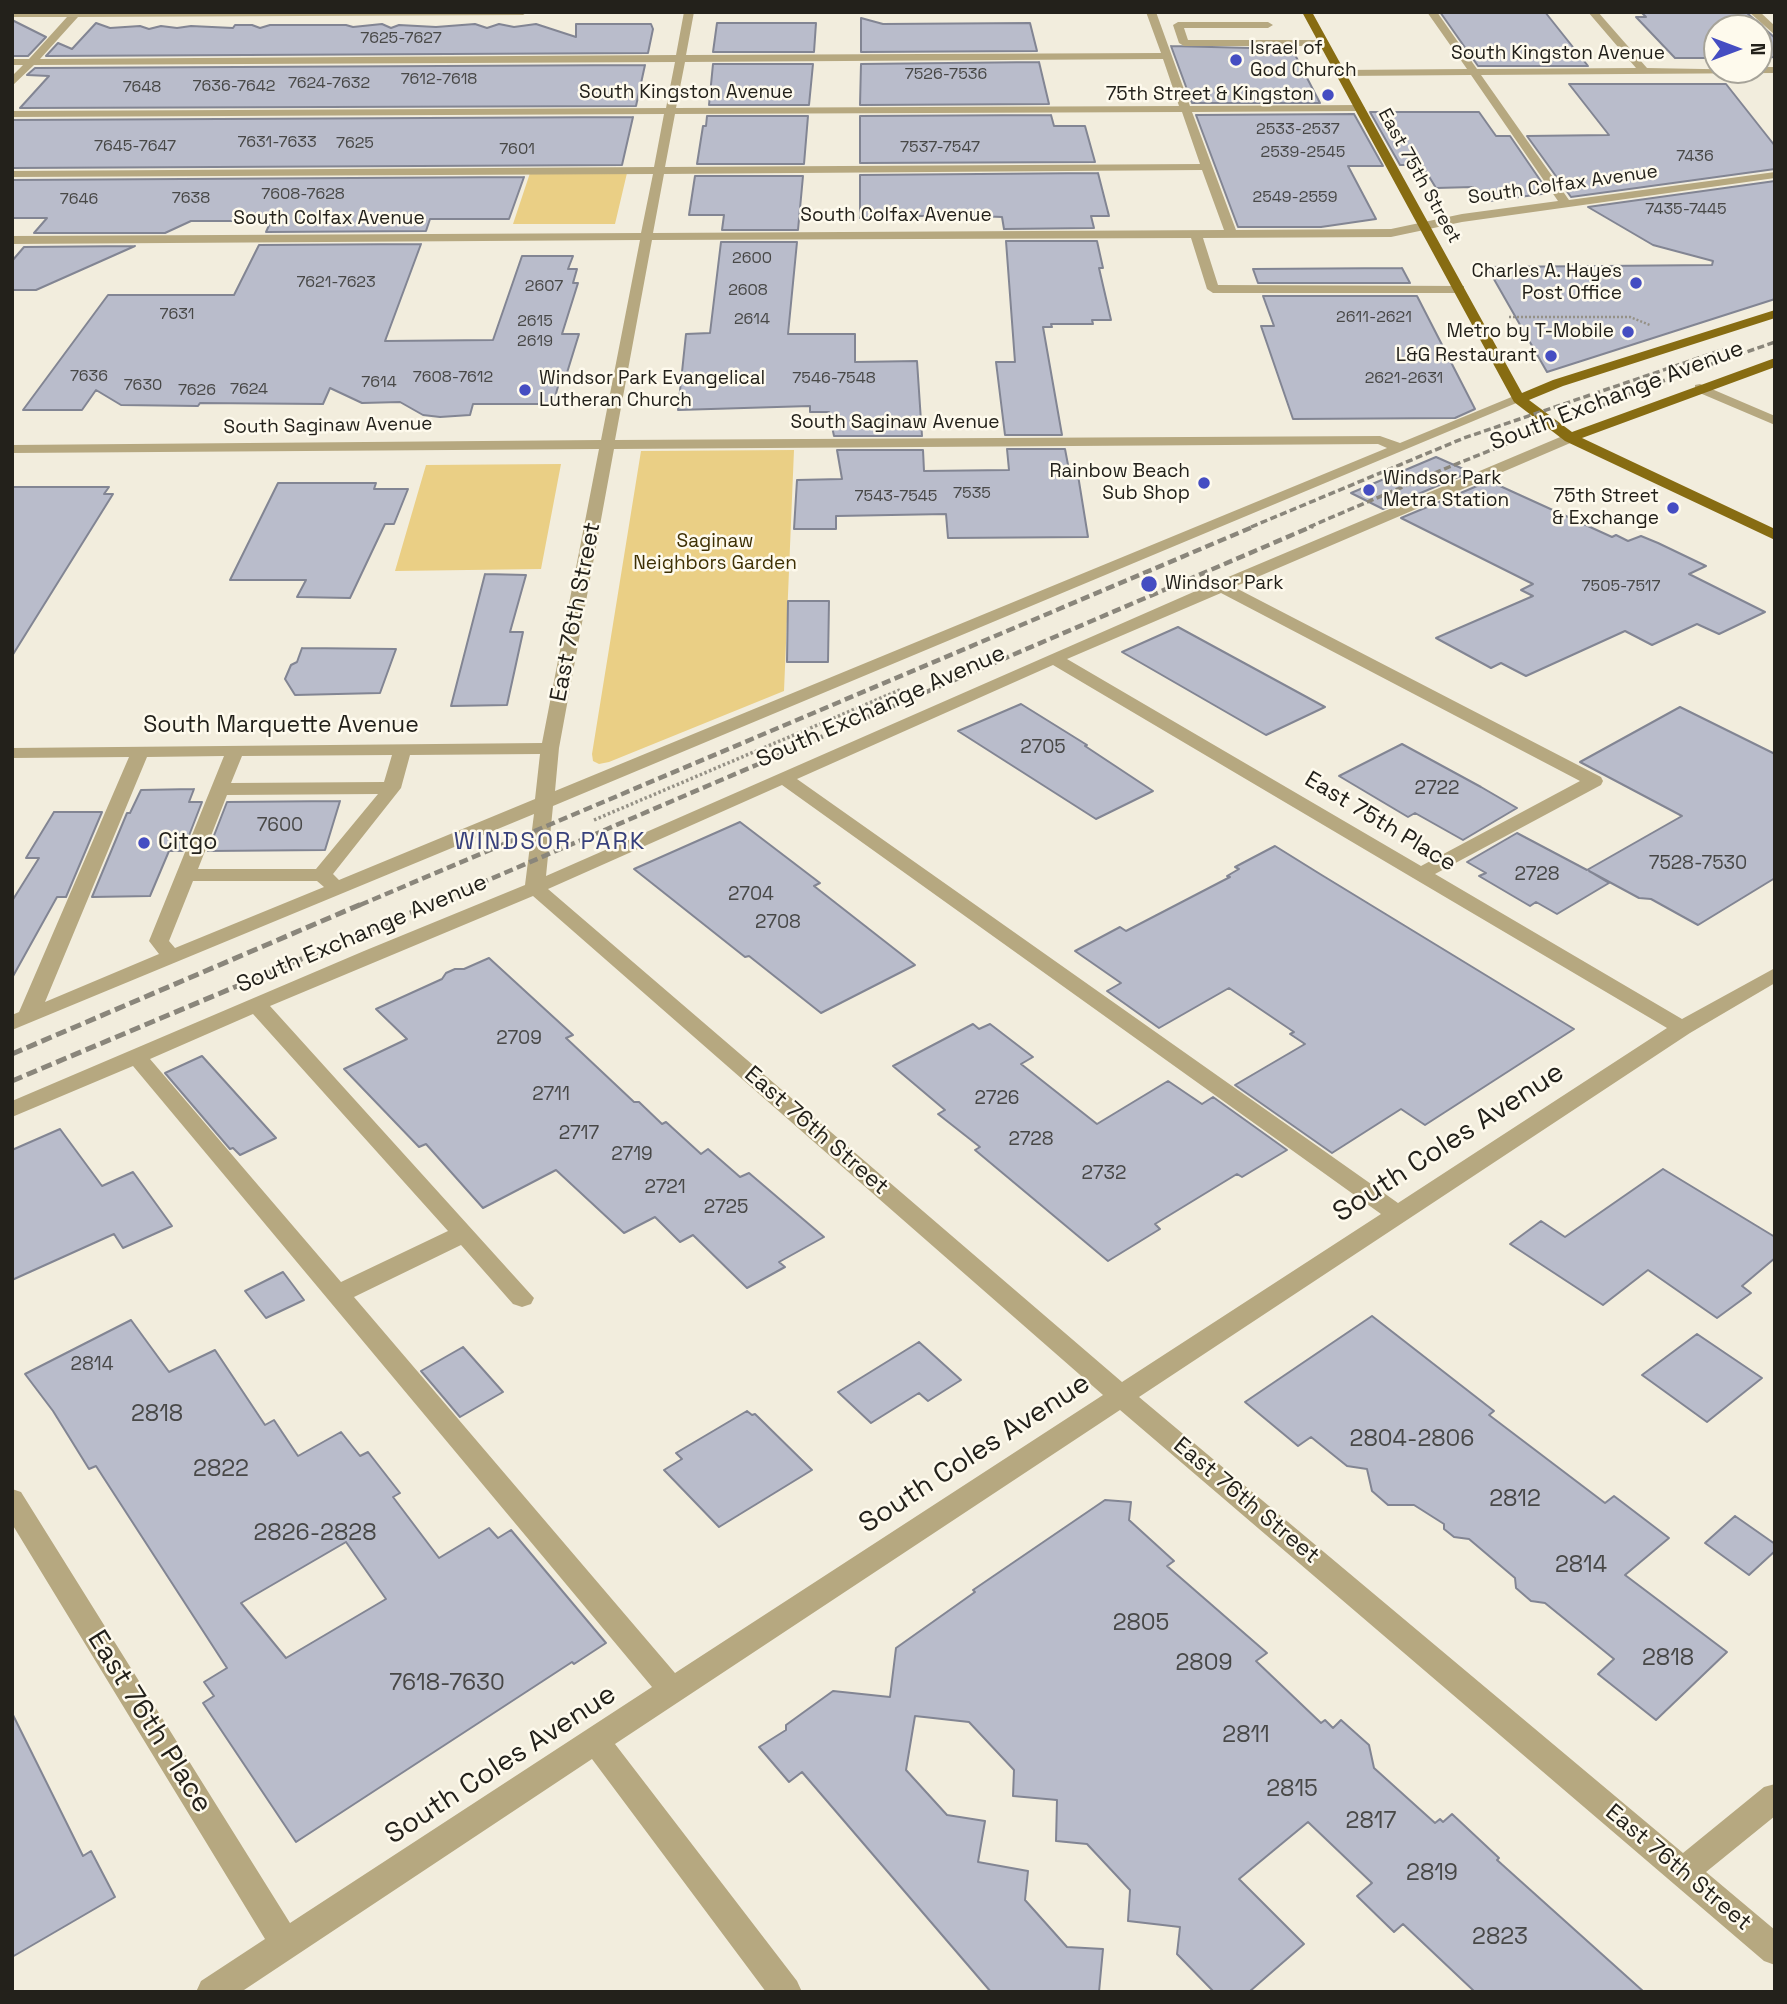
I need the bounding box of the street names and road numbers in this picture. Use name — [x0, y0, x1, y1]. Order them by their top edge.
street label: South Kingston Avenue — [1451, 43, 1665, 65]
street label: South Kingston Avenue — [579, 82, 793, 104]
street label: East 75th Street — [1373, 105, 1465, 247]
street label: South Colfax Avenue — [1467, 160, 1659, 210]
street label: South Colfax Avenue — [800, 205, 992, 227]
street label: South Colfax Avenue — [233, 208, 425, 230]
street label: South Exchange Avenue — [1486, 335, 1748, 457]
street label: South Saginaw Avenue — [790, 412, 1000, 434]
street label: South Saginaw Avenue — [223, 413, 433, 439]
street label: East 76th Street — [545, 520, 607, 704]
street label: South Exchange Avenue — [752, 640, 1010, 774]
street label: South Marquette Avenue — [143, 712, 419, 740]
street label: East 75th Place — [1299, 766, 1461, 878]
street label: South Exchange Avenue — [233, 869, 491, 999]
street label: South Coles Avenue — [1327, 1056, 1571, 1230]
street label: East 76th Street — [738, 1061, 894, 1201]
street label: South Coles Avenue — [853, 1367, 1097, 1541]
street label: East 76th Street — [1167, 1432, 1325, 1570]
street label: East 76th Place — [79, 1624, 219, 1820]
street label: South Coles Avenue — [379, 1678, 623, 1852]
street label: East 76th Street — [1599, 1799, 1757, 1937]

